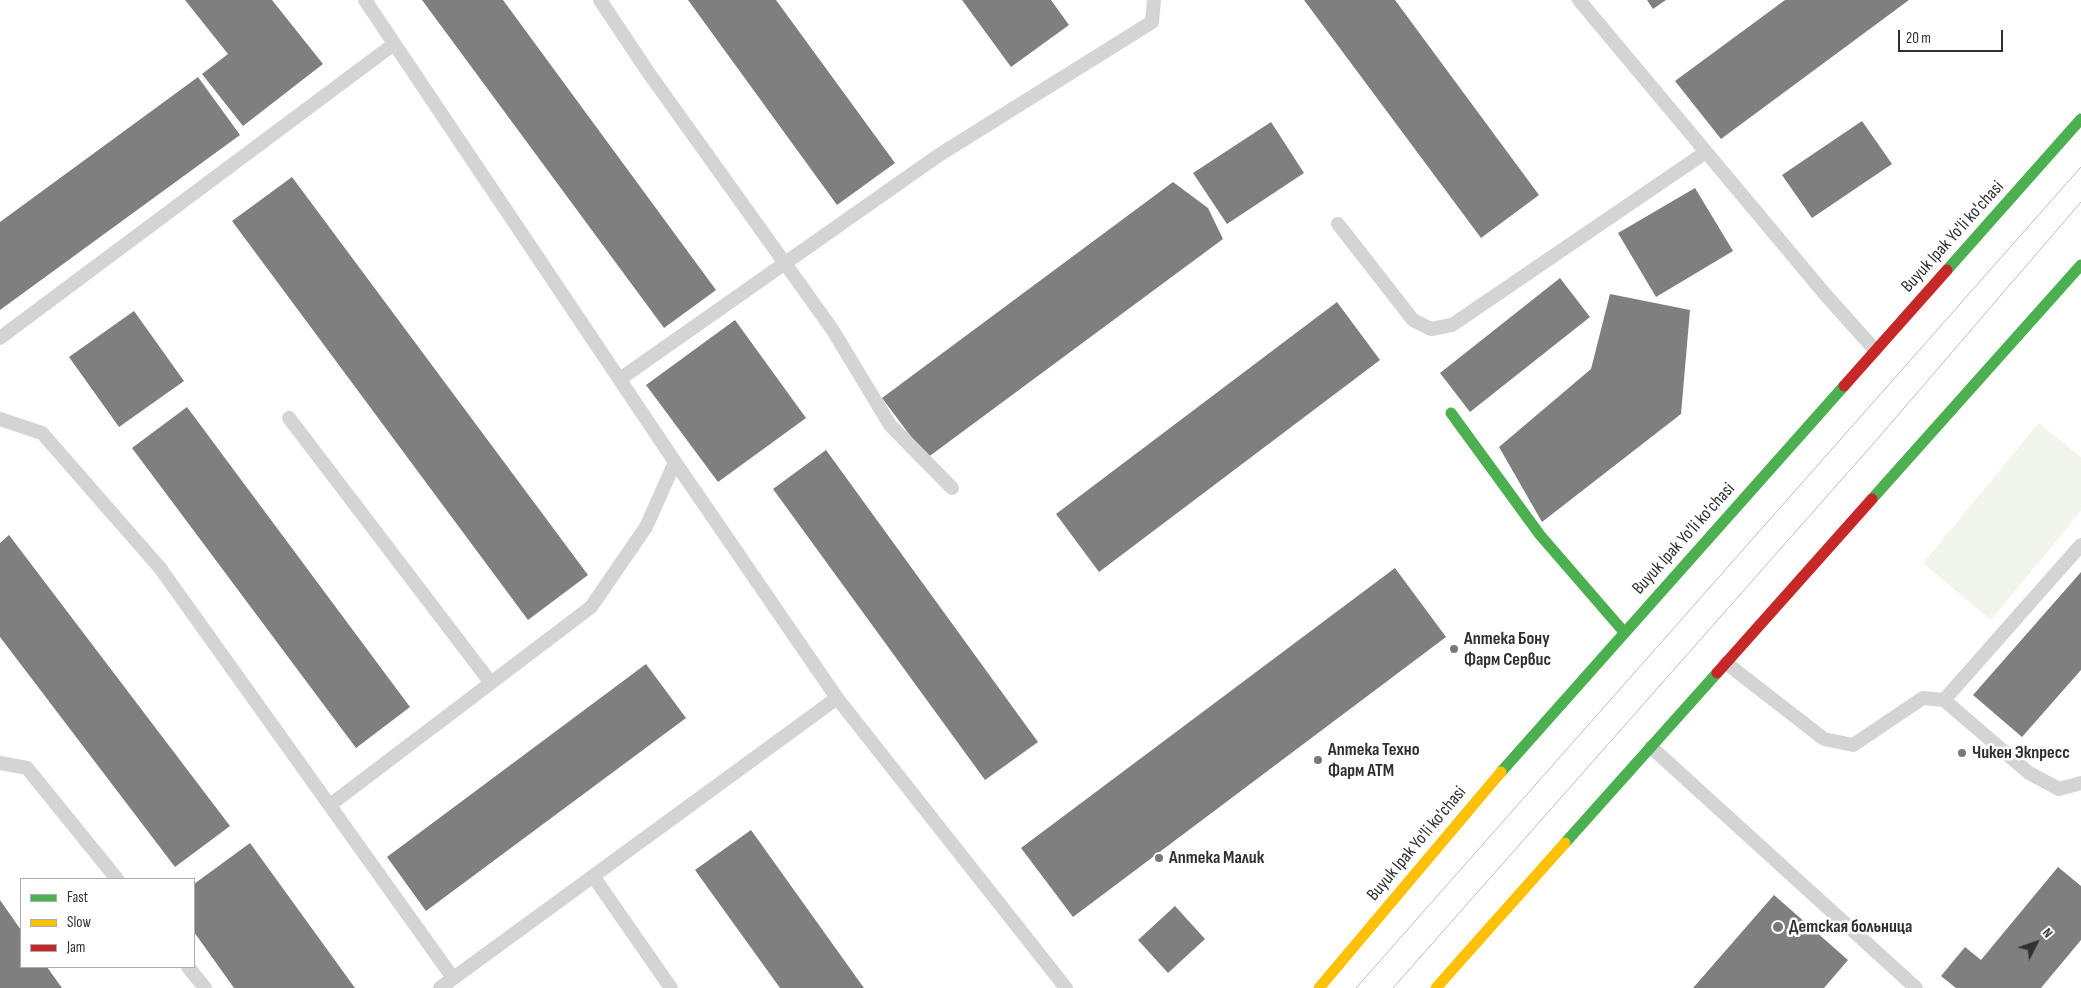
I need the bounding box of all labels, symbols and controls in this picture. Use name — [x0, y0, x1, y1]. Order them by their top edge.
scale bar — [1901, 20, 2006, 52]
text: 20 m — [1906, 29, 1931, 48]
street label: Buyuk Ipak Yo'li ko'chasi — [1897, 177, 2009, 297]
street label: Buyuk Ipak Yo'li ko'chasi — [1628, 479, 1740, 599]
place label: Аптека Бону Фарм Сервис — [1464, 628, 1551, 670]
marker: Аптека Бону Фарм Сервис — [1448, 643, 1460, 655]
place label: Аптека Техно Фарм АТМ — [1328, 739, 1420, 782]
place label: Чикен Экпресс — [1972, 742, 2070, 764]
marker: Чикен Экпресс — [1956, 747, 1968, 759]
marker: Аптека Техно Фарм АТМ — [1312, 754, 1324, 766]
street label: Buyuk Ipak Yo'li ko'chasi — [1363, 782, 1471, 906]
place label: Аптека Малик — [1169, 847, 1264, 869]
marker: Аптека Малик — [1153, 852, 1165, 864]
legend — [20, 878, 195, 968]
text: Fast — [67, 888, 88, 907]
text: Slow — [67, 913, 91, 932]
place label: Детская больница — [1789, 916, 1912, 938]
north arrow — [2011, 918, 2061, 968]
marker: Детская больница — [1771, 920, 1785, 934]
text: N — [2039, 924, 2057, 941]
text: Jam — [67, 938, 85, 957]

